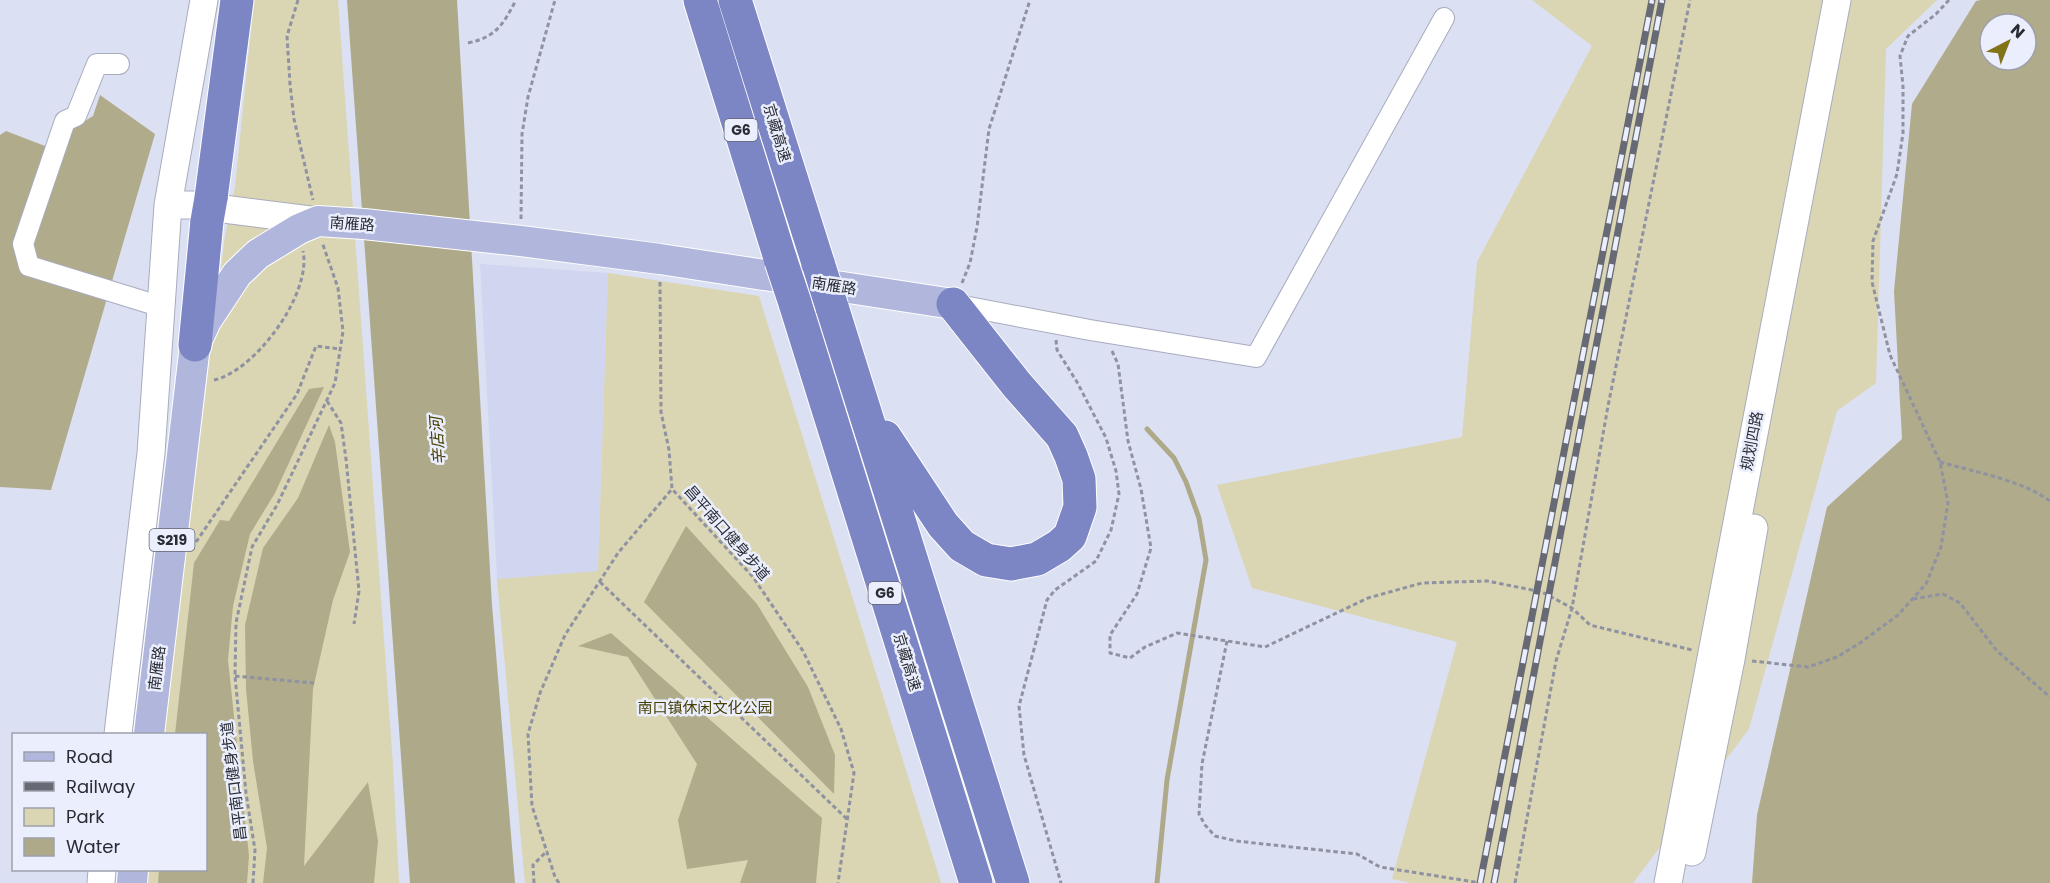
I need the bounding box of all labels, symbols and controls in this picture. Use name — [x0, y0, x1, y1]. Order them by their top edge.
north arrow — [1978, 12, 2038, 72]
text: N — [2006, 19, 2030, 44]
street label: 京藏高速 — [759, 101, 796, 165]
road number: G6 — [724, 119, 758, 141]
street label: 南雁路 — [329, 211, 375, 236]
street label: 南雁路 — [810, 272, 858, 299]
street label: 规划四路 — [1735, 409, 1768, 472]
water label: 辛店河 — [424, 413, 451, 466]
street label: 昌平南口健身步道 — [680, 480, 775, 585]
road number: S219 — [150, 529, 195, 551]
road number: G6 — [868, 582, 902, 604]
street label: 京藏高速 — [889, 630, 926, 694]
street label: 南雁路 — [143, 644, 170, 692]
park label: 南口镇休闲文化公园 — [637, 697, 773, 718]
street label: 昌平南口健身步道 — [216, 720, 251, 842]
legend — [12, 733, 207, 871]
text: Road — [66, 744, 113, 769]
text: Railway — [66, 774, 135, 799]
text: Park — [66, 804, 105, 829]
text: Water — [66, 834, 120, 859]

